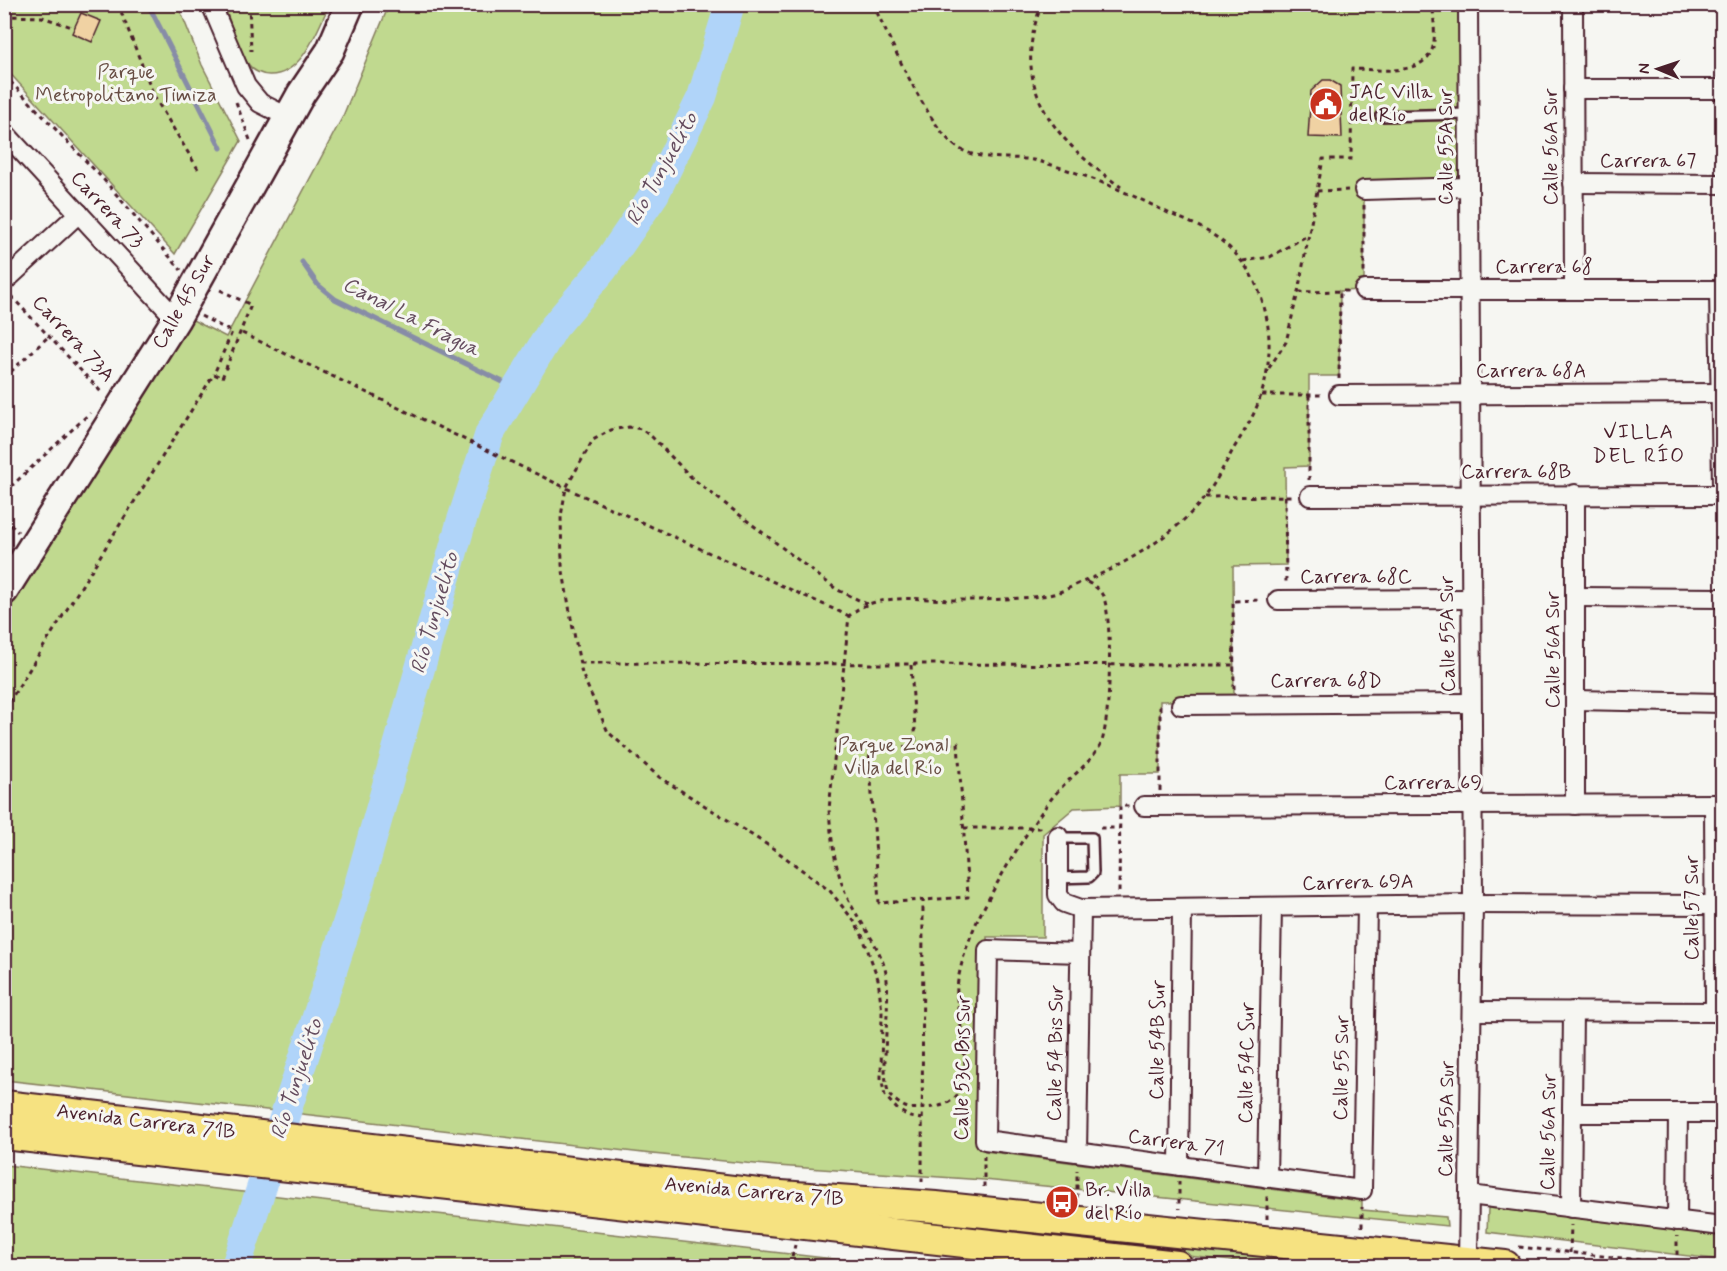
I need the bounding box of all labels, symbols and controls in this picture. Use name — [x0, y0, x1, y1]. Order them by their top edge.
north arrow — [1628, 39, 1688, 99]
park label: Parque Metropolitano Timiza — [35, 59, 217, 109]
text: N — [1634, 63, 1655, 74]
place label: JAC Villa del Río — [1349, 79, 1433, 129]
public building icon: JAC Villa del Río — [1308, 86, 1344, 122]
street label: Calle 55A Sur — [1433, 88, 1460, 205]
street label: Calle 56A Sur — [1538, 88, 1565, 205]
water label: Río Tunjuelito — [619, 107, 705, 231]
street label: Carrera 67 — [1600, 148, 1696, 175]
street label: Carrera 73 — [64, 165, 150, 255]
street label: Calle 45 Sur — [146, 249, 222, 354]
street label: Carrera 68 — [1495, 254, 1593, 281]
water label: Canal La Fragua — [338, 271, 485, 364]
street label: Carrera 73A — [26, 290, 120, 388]
street label: Carrera 68A — [1476, 358, 1586, 385]
district label: VILLA DEL RÍO — [1592, 418, 1686, 470]
street label: Carrera 68B — [1461, 459, 1571, 486]
water label: Río Tunjuelito — [404, 548, 466, 677]
street label: Carrera 68C — [1300, 564, 1412, 591]
street label: Calle 55A Sur — [1433, 575, 1463, 692]
street label: Calle 56A Sur — [1540, 591, 1567, 708]
street label: Carrera 68D — [1270, 668, 1382, 695]
park label: Parque Zonal Villa del Río — [837, 732, 949, 782]
street label: Carrera 69 — [1384, 770, 1482, 797]
street label: Calle 57 Sur — [1679, 855, 1706, 960]
street label: Carrera 69A — [1302, 869, 1414, 897]
street label: Calle 54B Sur — [1143, 979, 1173, 1100]
street label: Calle 54 Bis Sur — [1041, 984, 1071, 1122]
street label: Calle 53C Bis Sur — [948, 994, 978, 1141]
street label: Calle 54C Sur — [1232, 1001, 1262, 1124]
water label: Río Tunjuelito — [264, 1014, 330, 1143]
street label: Calle 55 Sur — [1328, 1014, 1356, 1121]
street label: Calle 55A Sur — [1432, 1060, 1462, 1177]
street label: Calle 56A Sur — [1534, 1073, 1564, 1191]
street label: Avenida Carrera 71B — [55, 1098, 237, 1146]
street label: Carrera 71 — [1126, 1123, 1226, 1163]
street label: Avenida Carrera 71B — [663, 1171, 845, 1213]
place label: Br. Villa del Río — [1085, 1177, 1152, 1227]
bus stop icon: Br. Villa del Río — [1044, 1184, 1080, 1220]

